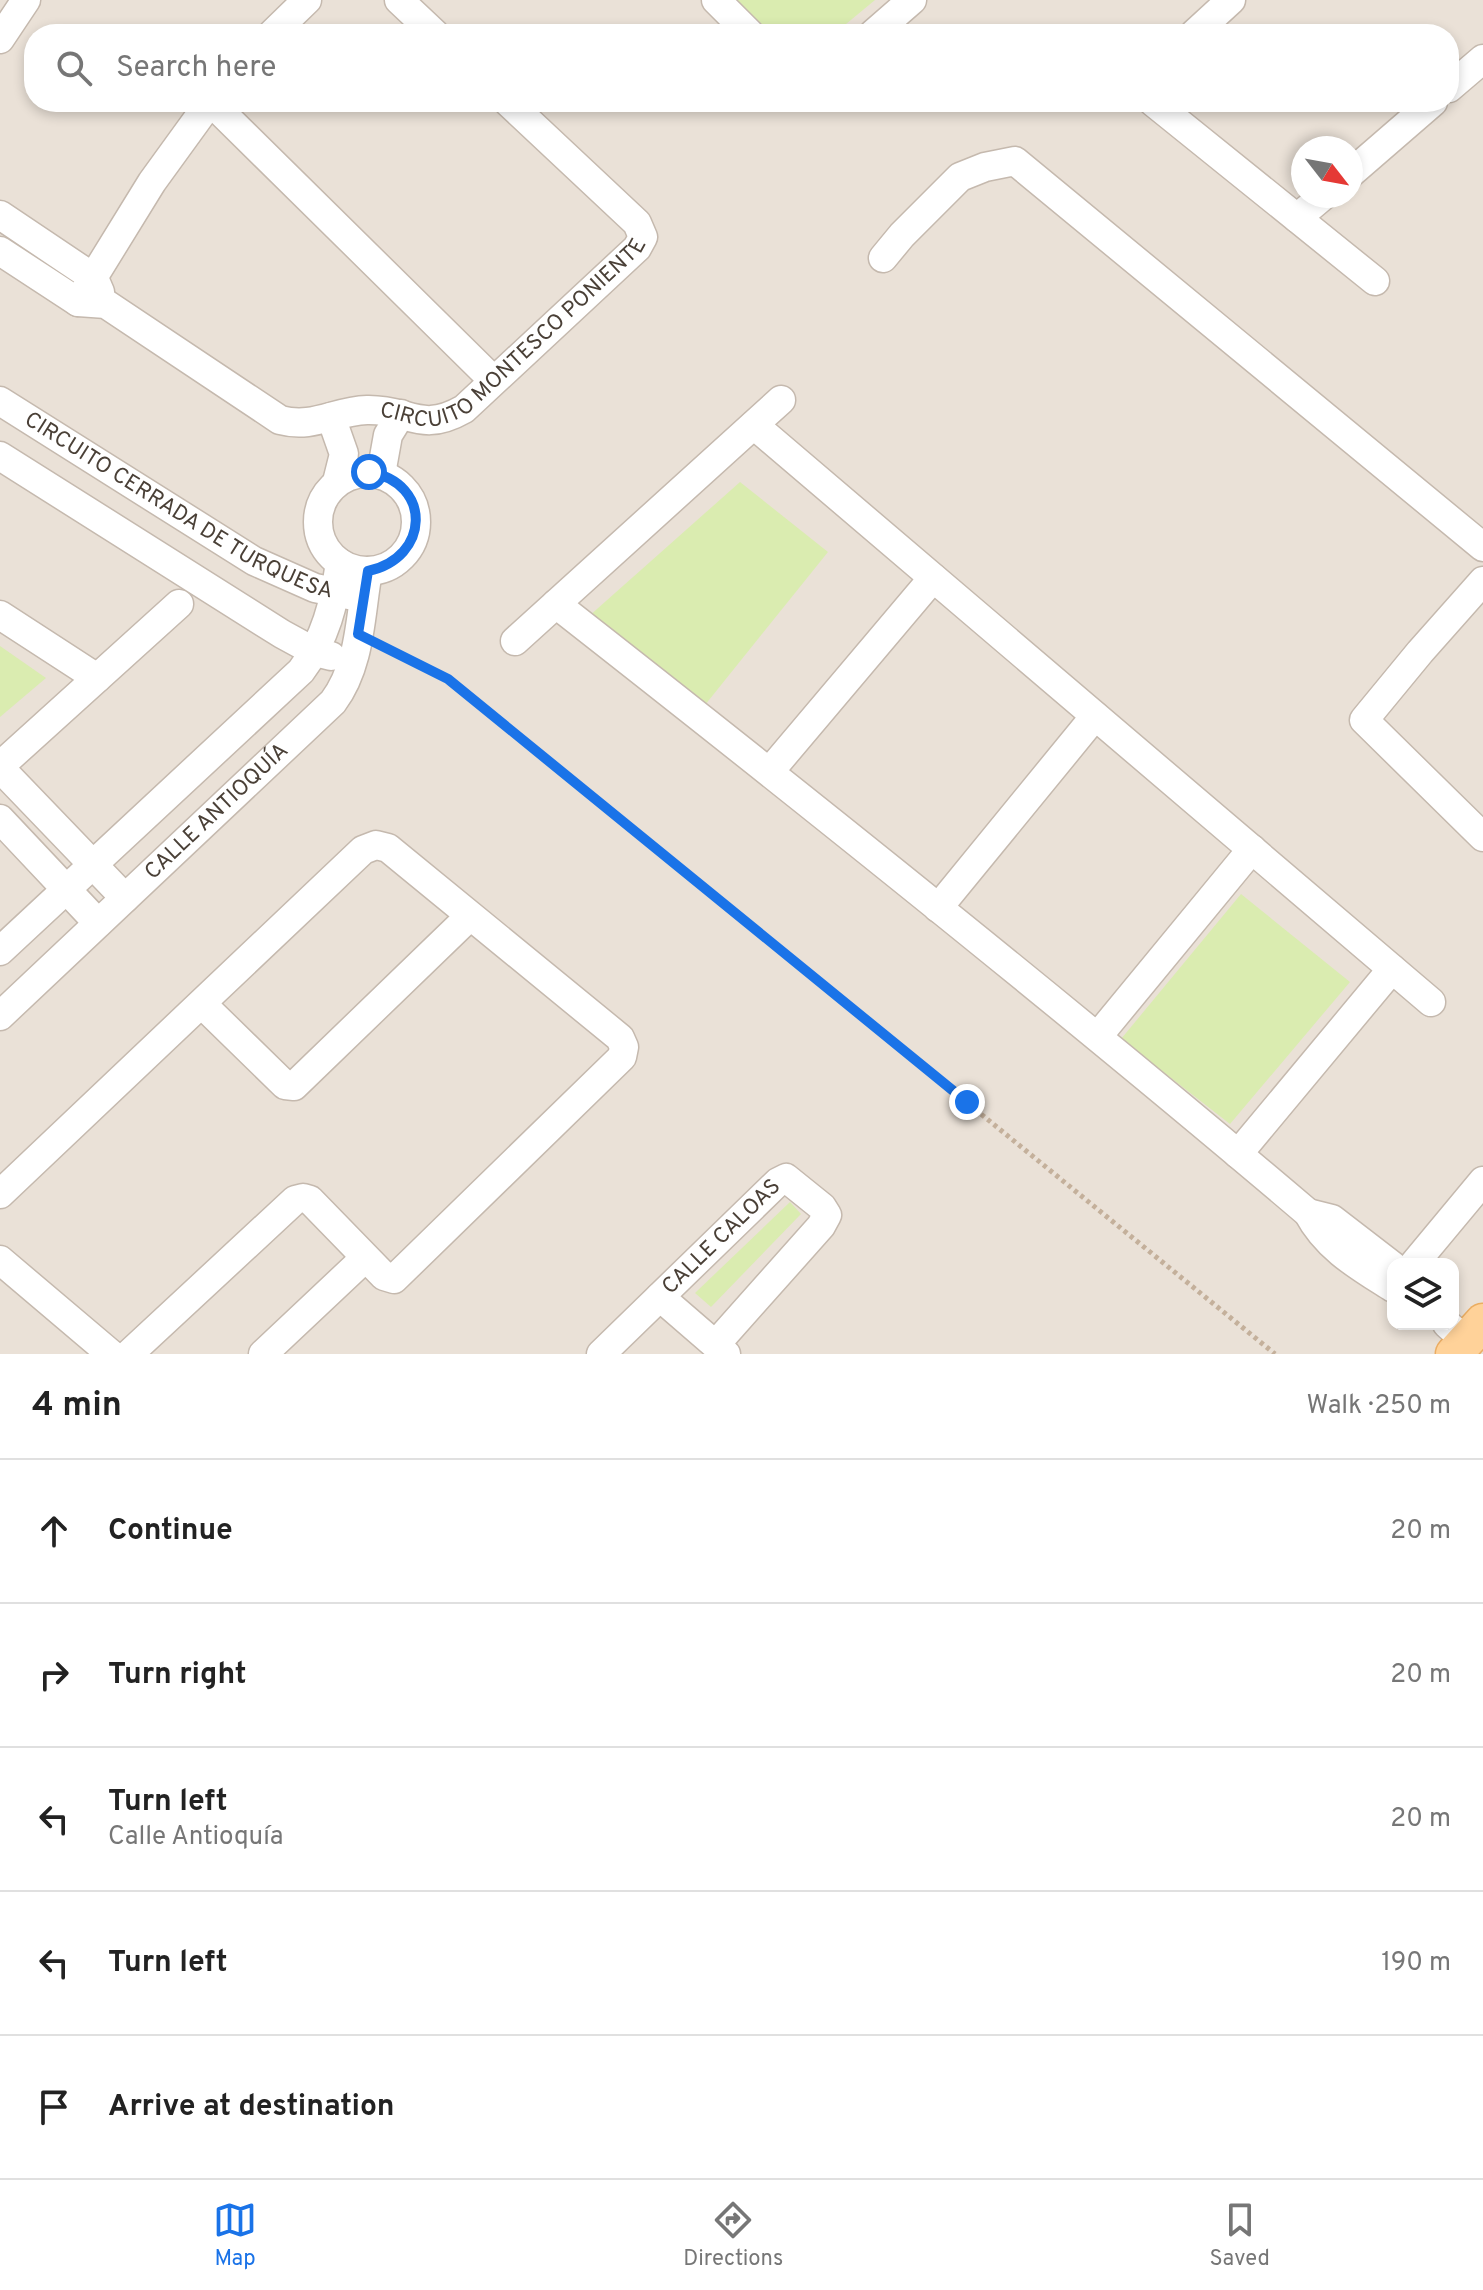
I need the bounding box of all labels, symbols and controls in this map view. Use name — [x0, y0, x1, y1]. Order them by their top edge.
search box — [24, 24, 1459, 112]
icon: search — [52, 46, 96, 90]
text: Search here — [116, 50, 276, 87]
north arrow — [1291, 136, 1363, 208]
street label: CIRCUITO MONTESCO PONIENTE — [378, 234, 653, 434]
street label: CIRCUITO CERRADA DE TURQUESA — [19, 406, 335, 605]
route start — [351, 454, 387, 490]
street label: CALLE ANTIOQUÍA — [139, 737, 294, 886]
route end — [949, 1084, 985, 1120]
street label: CALLE CALOAS — [657, 1173, 786, 1300]
map controls — [1387, 1258, 1459, 1330]
button: layers — [1387, 1258, 1459, 1330]
text: 4 min — [32, 1385, 122, 1428]
text: Walk · 250 m — [1306, 1390, 1451, 1423]
icon: ahead — [32, 1509, 76, 1553]
text: Continue — [108, 1513, 233, 1550]
text: 20 m — [1390, 1515, 1451, 1548]
icon: right — [32, 1653, 76, 1697]
text: Turn right — [108, 1657, 246, 1694]
text: 20 m — [1390, 1659, 1451, 1692]
text: Turn left — [108, 1784, 228, 1821]
icon: left — [32, 1797, 76, 1841]
text: 20 m — [1390, 1803, 1451, 1836]
text: Calle Antioquía — [108, 1821, 283, 1854]
icon: left — [32, 1941, 76, 1985]
text: Turn left — [108, 1945, 228, 1982]
text: 190 m — [1381, 1947, 1451, 1980]
icon: arrive — [32, 2085, 76, 2129]
text: Arrive at destination — [108, 2089, 394, 2126]
tab: Map — [213, 2198, 257, 2273]
tab: Directions — [683, 2198, 783, 2273]
tab: Saved — [1209, 2198, 1270, 2273]

